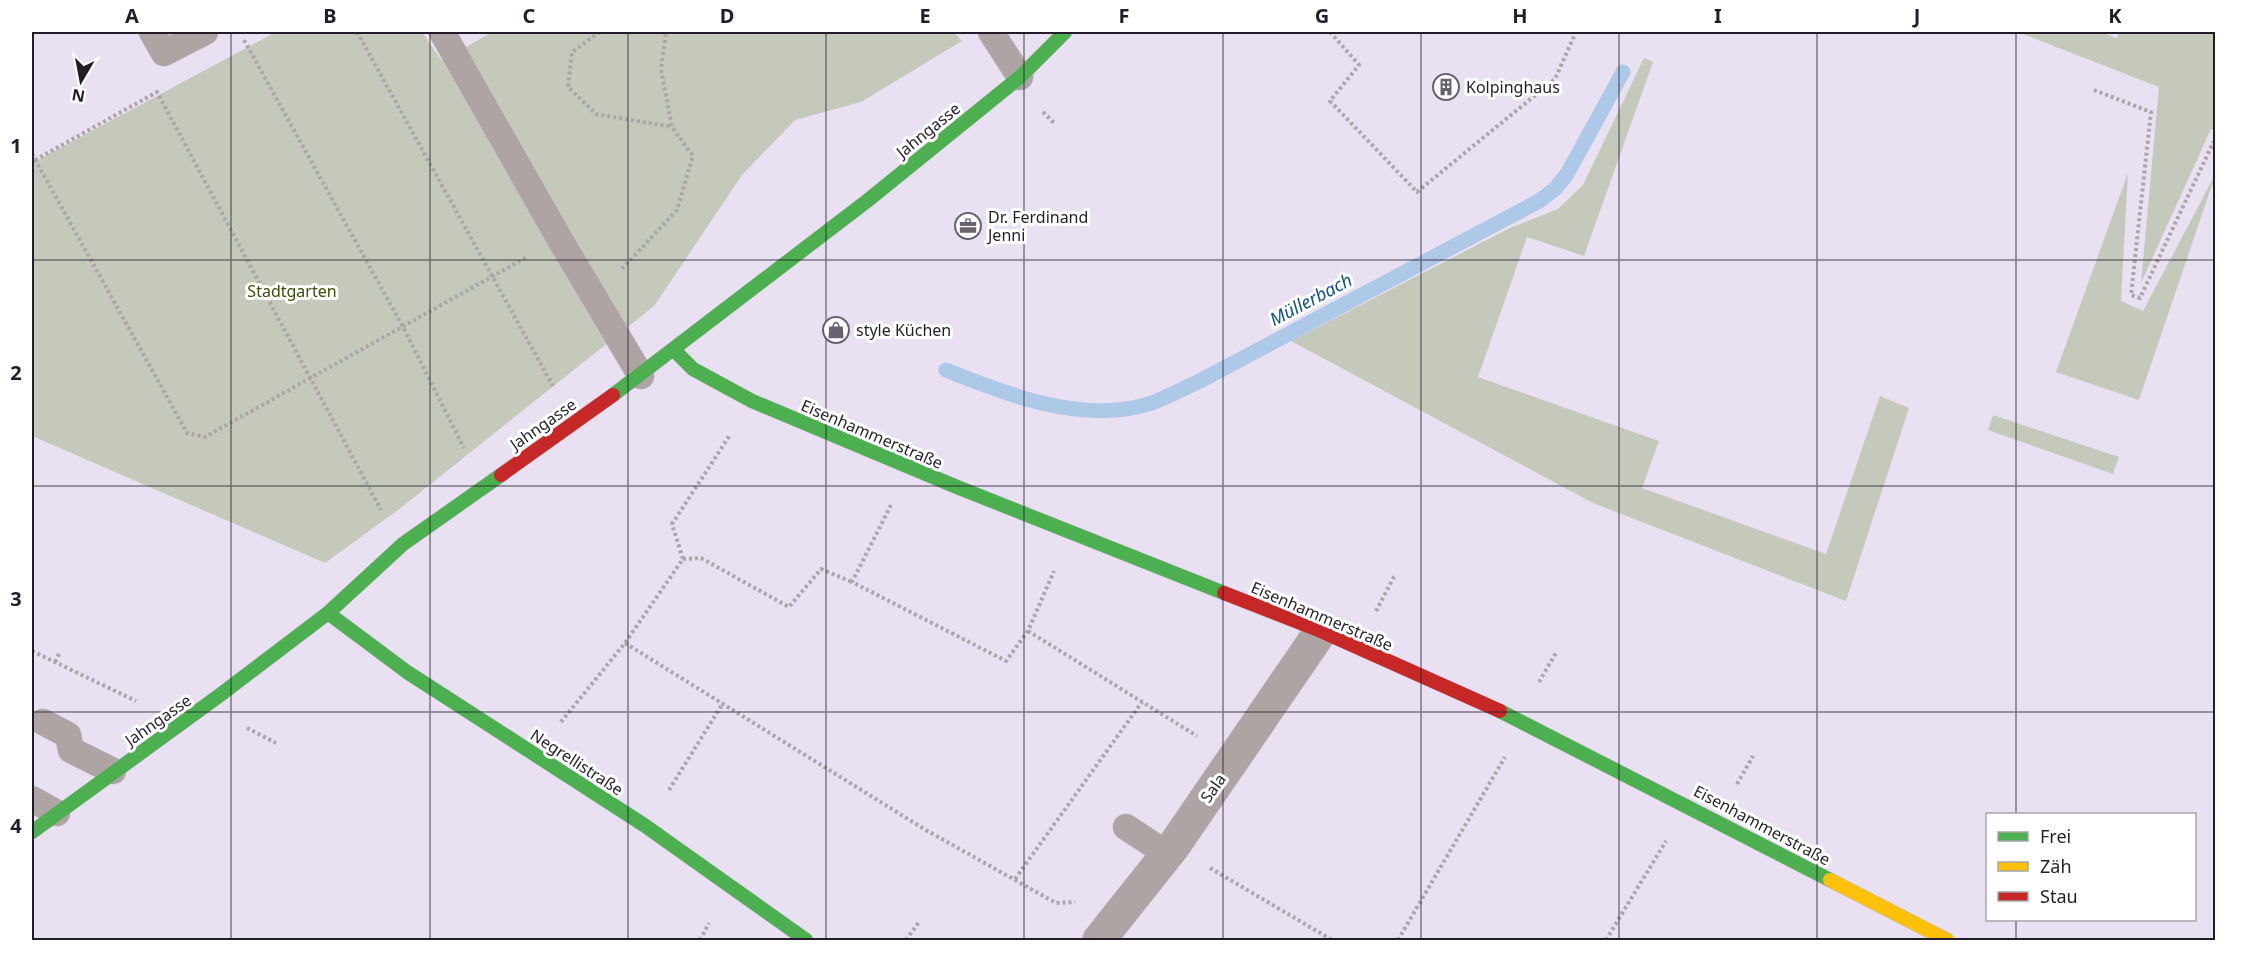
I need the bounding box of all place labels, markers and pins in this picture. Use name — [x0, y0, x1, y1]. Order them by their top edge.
building icon: Kolpinghaus — [1431, 72, 1461, 102]
place label: Kolpinghaus — [1466, 76, 1560, 98]
place label: Dr. Ferdinand Jenni — [986, 206, 1088, 246]
office icon: Dr. Ferdinand Jenni — [953, 211, 983, 241]
shop icon: style Küchen — [821, 315, 851, 345]
place label: style Küchen — [856, 319, 951, 341]

